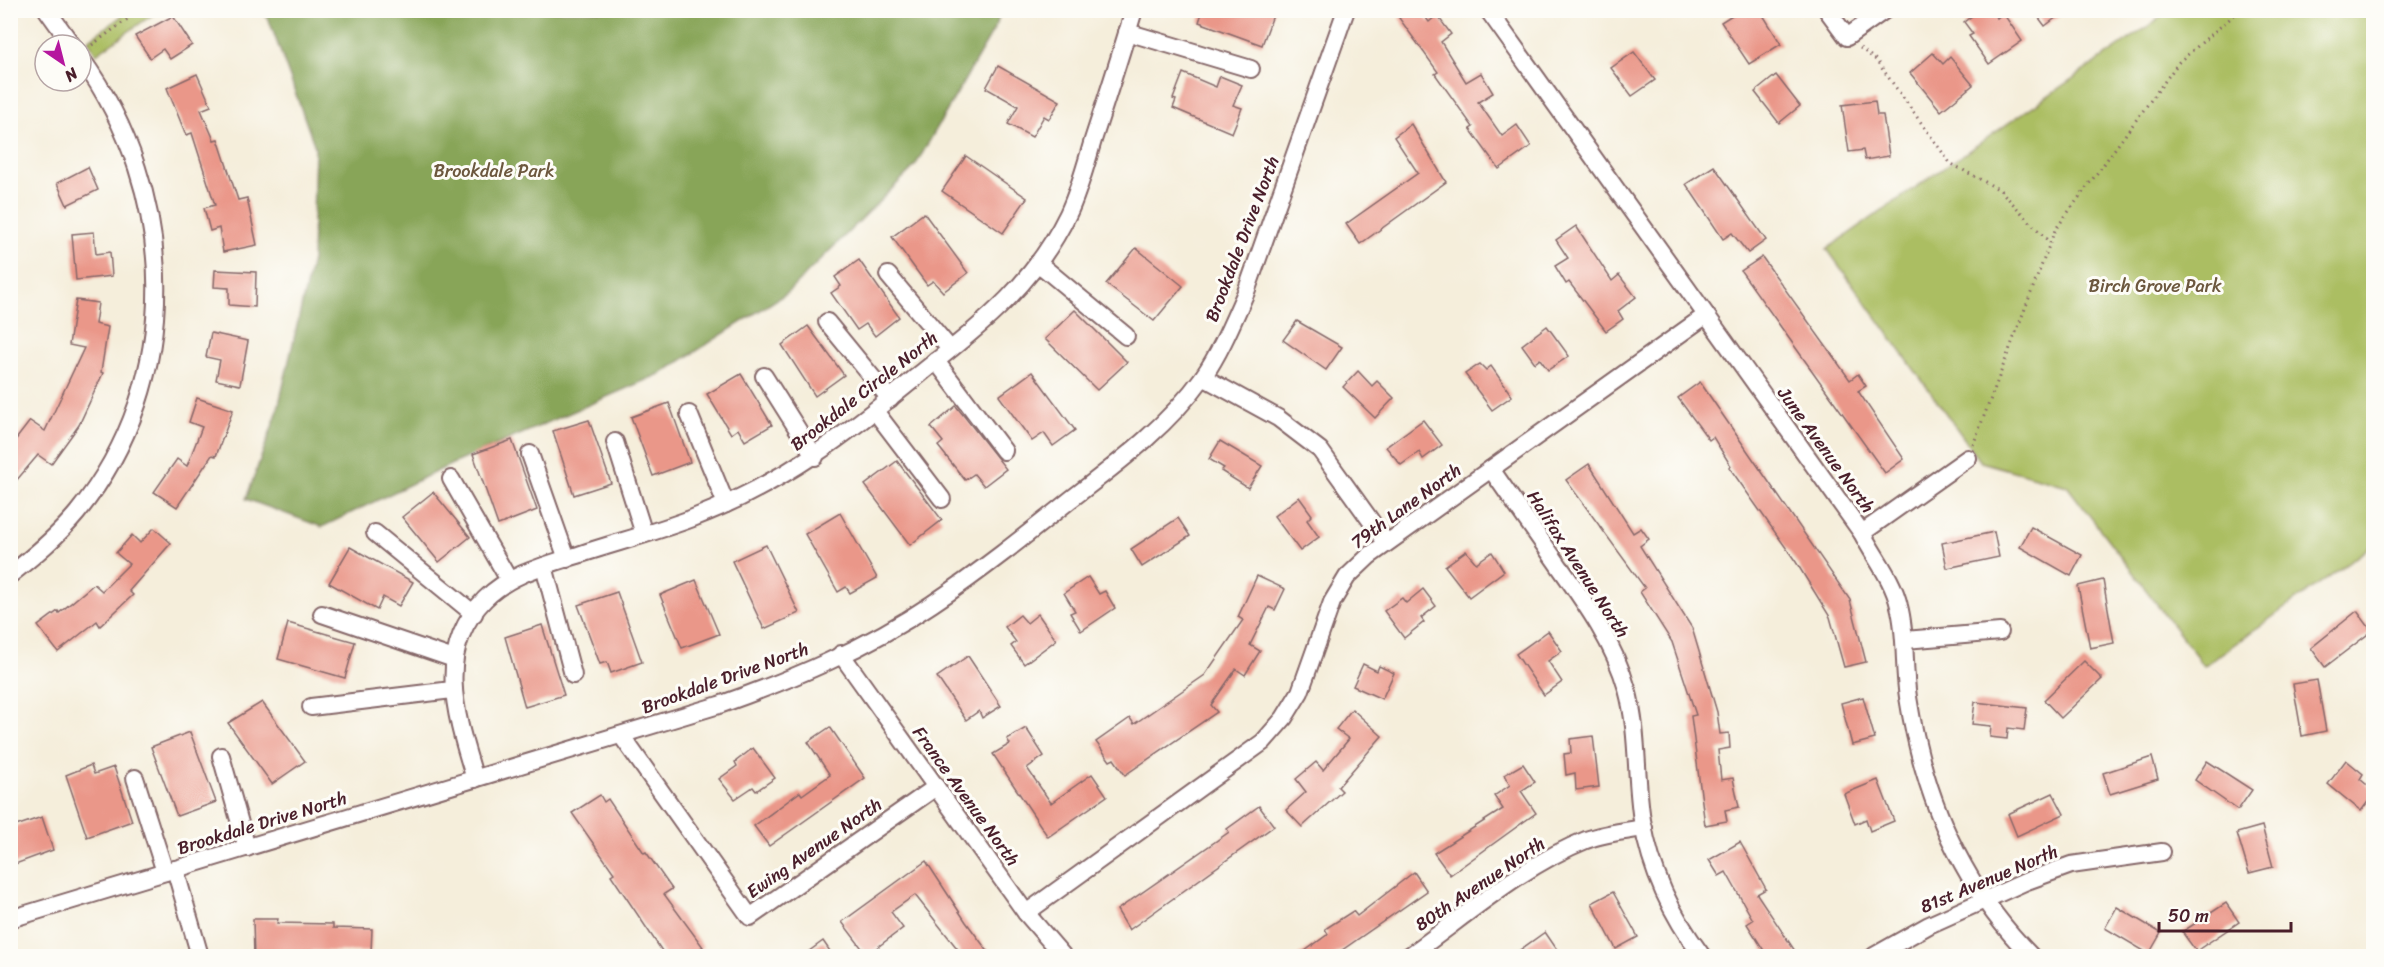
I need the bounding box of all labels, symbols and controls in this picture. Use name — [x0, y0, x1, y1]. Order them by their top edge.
north arrow — [33, 33, 93, 93]
text: N — [58, 59, 85, 90]
street label: Brookdale Drive North — [1196, 151, 1288, 327]
park label: Brookdale Park — [433, 155, 555, 187]
park label: Birch Grove Park — [2088, 270, 2222, 302]
street label: Brookdale Circle North — [783, 323, 945, 459]
street label: June Avenue North — [1768, 379, 1883, 520]
street label: 79th Lane North — [1344, 455, 1468, 557]
street label: Halifax Avenue North — [1518, 484, 1638, 644]
street label: Brookdale Drive North — [637, 633, 813, 723]
street label: France Avenue North — [904, 719, 1028, 873]
street label: Brookdale Drive North — [173, 782, 351, 864]
street label: Ewing Avenue North — [739, 789, 889, 907]
street label: 80th Avenue North — [1408, 828, 1552, 940]
street label: 81st Avenue North — [1915, 836, 2063, 922]
scale bar — [2159, 895, 2291, 933]
text: 50 m — [2168, 900, 2209, 932]

